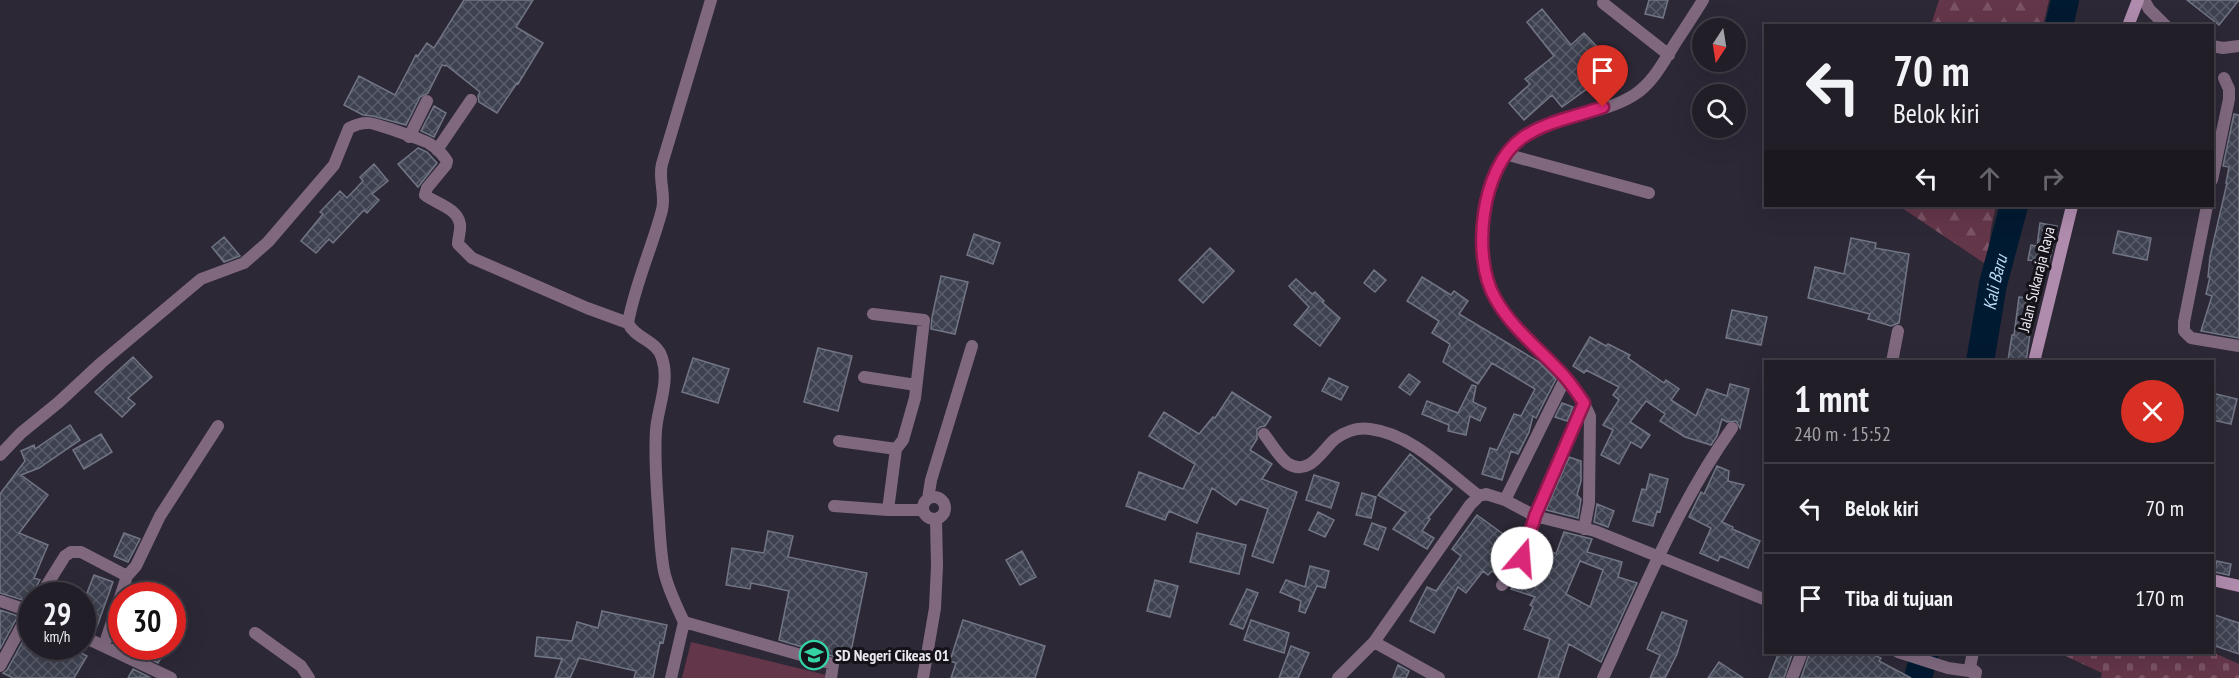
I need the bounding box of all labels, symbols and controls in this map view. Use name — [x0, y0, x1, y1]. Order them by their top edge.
north arrow — [1692, 18, 1746, 72]
map controls — [1692, 18, 1746, 138]
text: 70 m — [1893, 43, 1970, 98]
pin — [1577, 45, 1628, 107]
icon: left — [1794, 48, 1872, 126]
icon: arrive — [1586, 54, 1619, 87]
button: search — [1692, 84, 1746, 138]
text: Belok kiri — [1893, 96, 1980, 130]
icon: left — [1910, 162, 1943, 195]
icon: ahead — [1973, 162, 2006, 195]
icon: right — [2036, 162, 2069, 195]
street label: Jalan Sukaraja Raya — [2013, 224, 2059, 335]
water label: Kali Baru — [1977, 251, 2012, 312]
text: 1 mnt — [1794, 375, 1869, 422]
button: close — [2121, 380, 2184, 443]
text: 240 m · 15:52 — [1794, 421, 1891, 447]
icon: left — [1794, 492, 1827, 525]
text: Belok kiri — [1845, 494, 1919, 522]
text: 70 m — [2145, 494, 2184, 522]
position arrow — [1490, 526, 1554, 590]
speed limit sign: 30 — [108, 582, 186, 660]
icon: arrive — [1794, 582, 1827, 615]
text: Tiba di tujuan — [1845, 584, 1953, 612]
text: 170 m — [2135, 584, 2184, 612]
text: 29 — [43, 594, 71, 633]
text: km/h — [44, 627, 70, 646]
school or university icon: SD Negeri Cikeas 01 — [798, 639, 830, 671]
place label: SD Negeri Cikeas 01 — [835, 645, 949, 665]

